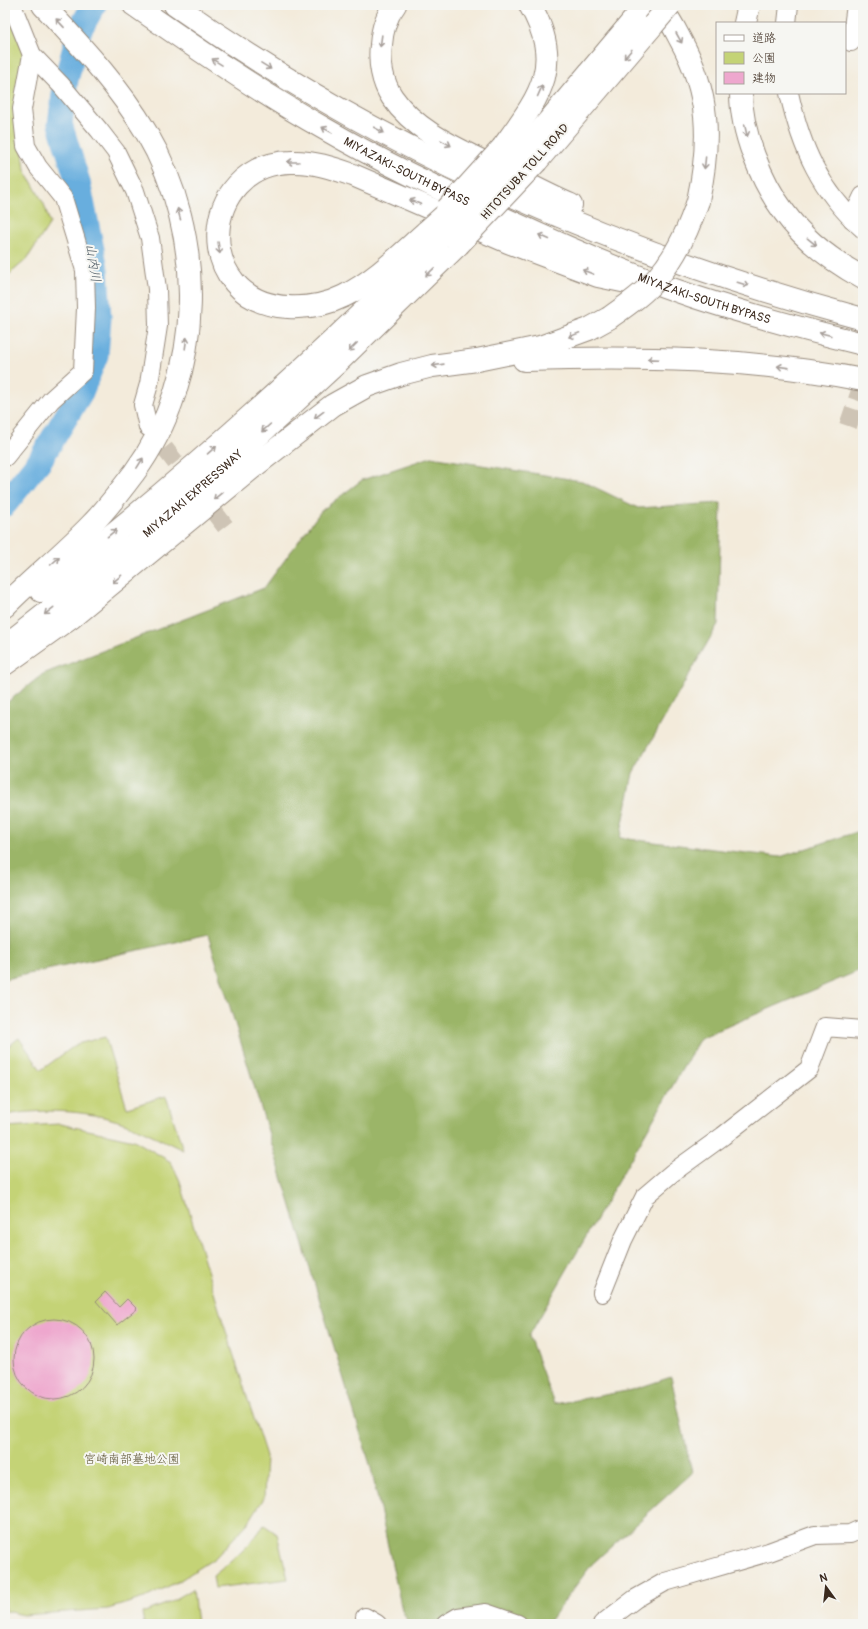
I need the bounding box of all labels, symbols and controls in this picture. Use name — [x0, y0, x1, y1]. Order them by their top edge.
one-way arrow — [55, 18, 65, 28]
legend — [716, 22, 846, 94]
text: 道路 — [752, 31, 776, 46]
one-way arrow — [676, 32, 684, 44]
one-way arrow — [378, 34, 385, 47]
one-way arrow — [623, 49, 632, 60]
text: 公園 — [752, 51, 776, 66]
one-way arrow — [211, 57, 222, 66]
one-way arrow — [260, 62, 272, 70]
text: 建物 — [752, 71, 776, 86]
one-way arrow — [536, 85, 544, 97]
street label: HITOTSUBA TOLL ROAD — [478, 120, 572, 223]
one-way arrow — [743, 125, 751, 138]
one-way arrow — [321, 126, 333, 134]
one-way arrow — [373, 127, 385, 134]
street label: MIYAZAKI-SOUTH BYPASS — [341, 134, 472, 209]
one-way arrow — [440, 139, 452, 147]
one-way arrow — [702, 156, 709, 169]
one-way arrow — [287, 158, 300, 166]
one-way arrow — [410, 198, 422, 206]
one-way arrow — [175, 208, 182, 221]
one-way arrow — [538, 233, 550, 240]
one-way arrow — [806, 237, 817, 246]
one-way arrow — [216, 241, 224, 254]
water label: 山内川 — [82, 242, 104, 284]
one-way arrow — [425, 267, 435, 277]
one-way arrow — [582, 267, 594, 275]
street label: MIYAZAKI-SOUTH BYPASS — [636, 270, 772, 327]
one-way arrow — [737, 281, 750, 288]
one-way arrow — [819, 330, 832, 338]
one-way arrow — [568, 332, 580, 340]
one-way arrow — [182, 337, 190, 350]
one-way arrow — [348, 342, 358, 352]
one-way arrow — [647, 355, 660, 362]
one-way arrow — [432, 361, 445, 369]
one-way arrow — [777, 363, 790, 371]
one-way arrow — [314, 411, 325, 419]
one-way arrow — [261, 424, 271, 433]
one-way arrow — [207, 445, 217, 454]
street label: MIYAZAKI EXPRESSWAY — [140, 446, 246, 541]
one-way arrow — [136, 458, 144, 469]
one-way arrow — [213, 492, 223, 501]
one-way arrow — [107, 529, 118, 538]
one-way arrow — [49, 556, 60, 565]
one-way arrow — [112, 574, 123, 583]
one-way arrow — [43, 607, 54, 616]
park label: 宮崎南部墓地公園 — [84, 1452, 180, 1467]
north arrow — [806, 1567, 846, 1607]
text: N — [818, 1570, 829, 1585]

